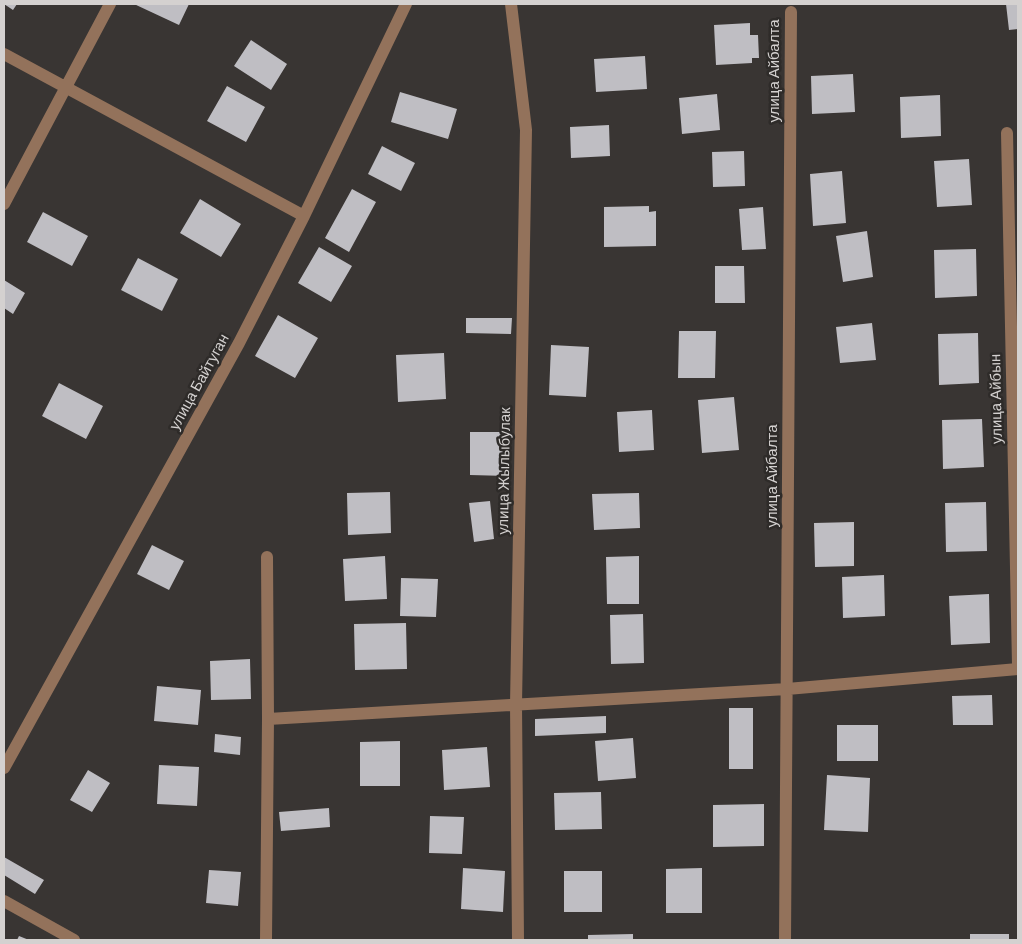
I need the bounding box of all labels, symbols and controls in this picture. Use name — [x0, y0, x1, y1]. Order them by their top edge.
street label: улица Айбалта — [765, 19, 783, 123]
street label: улица Байтуган — [165, 331, 233, 433]
street label: улица Айбын — [986, 354, 1006, 444]
street label: улица Жылыбулак — [494, 407, 514, 535]
street label: улица Айбалта — [763, 424, 781, 528]

